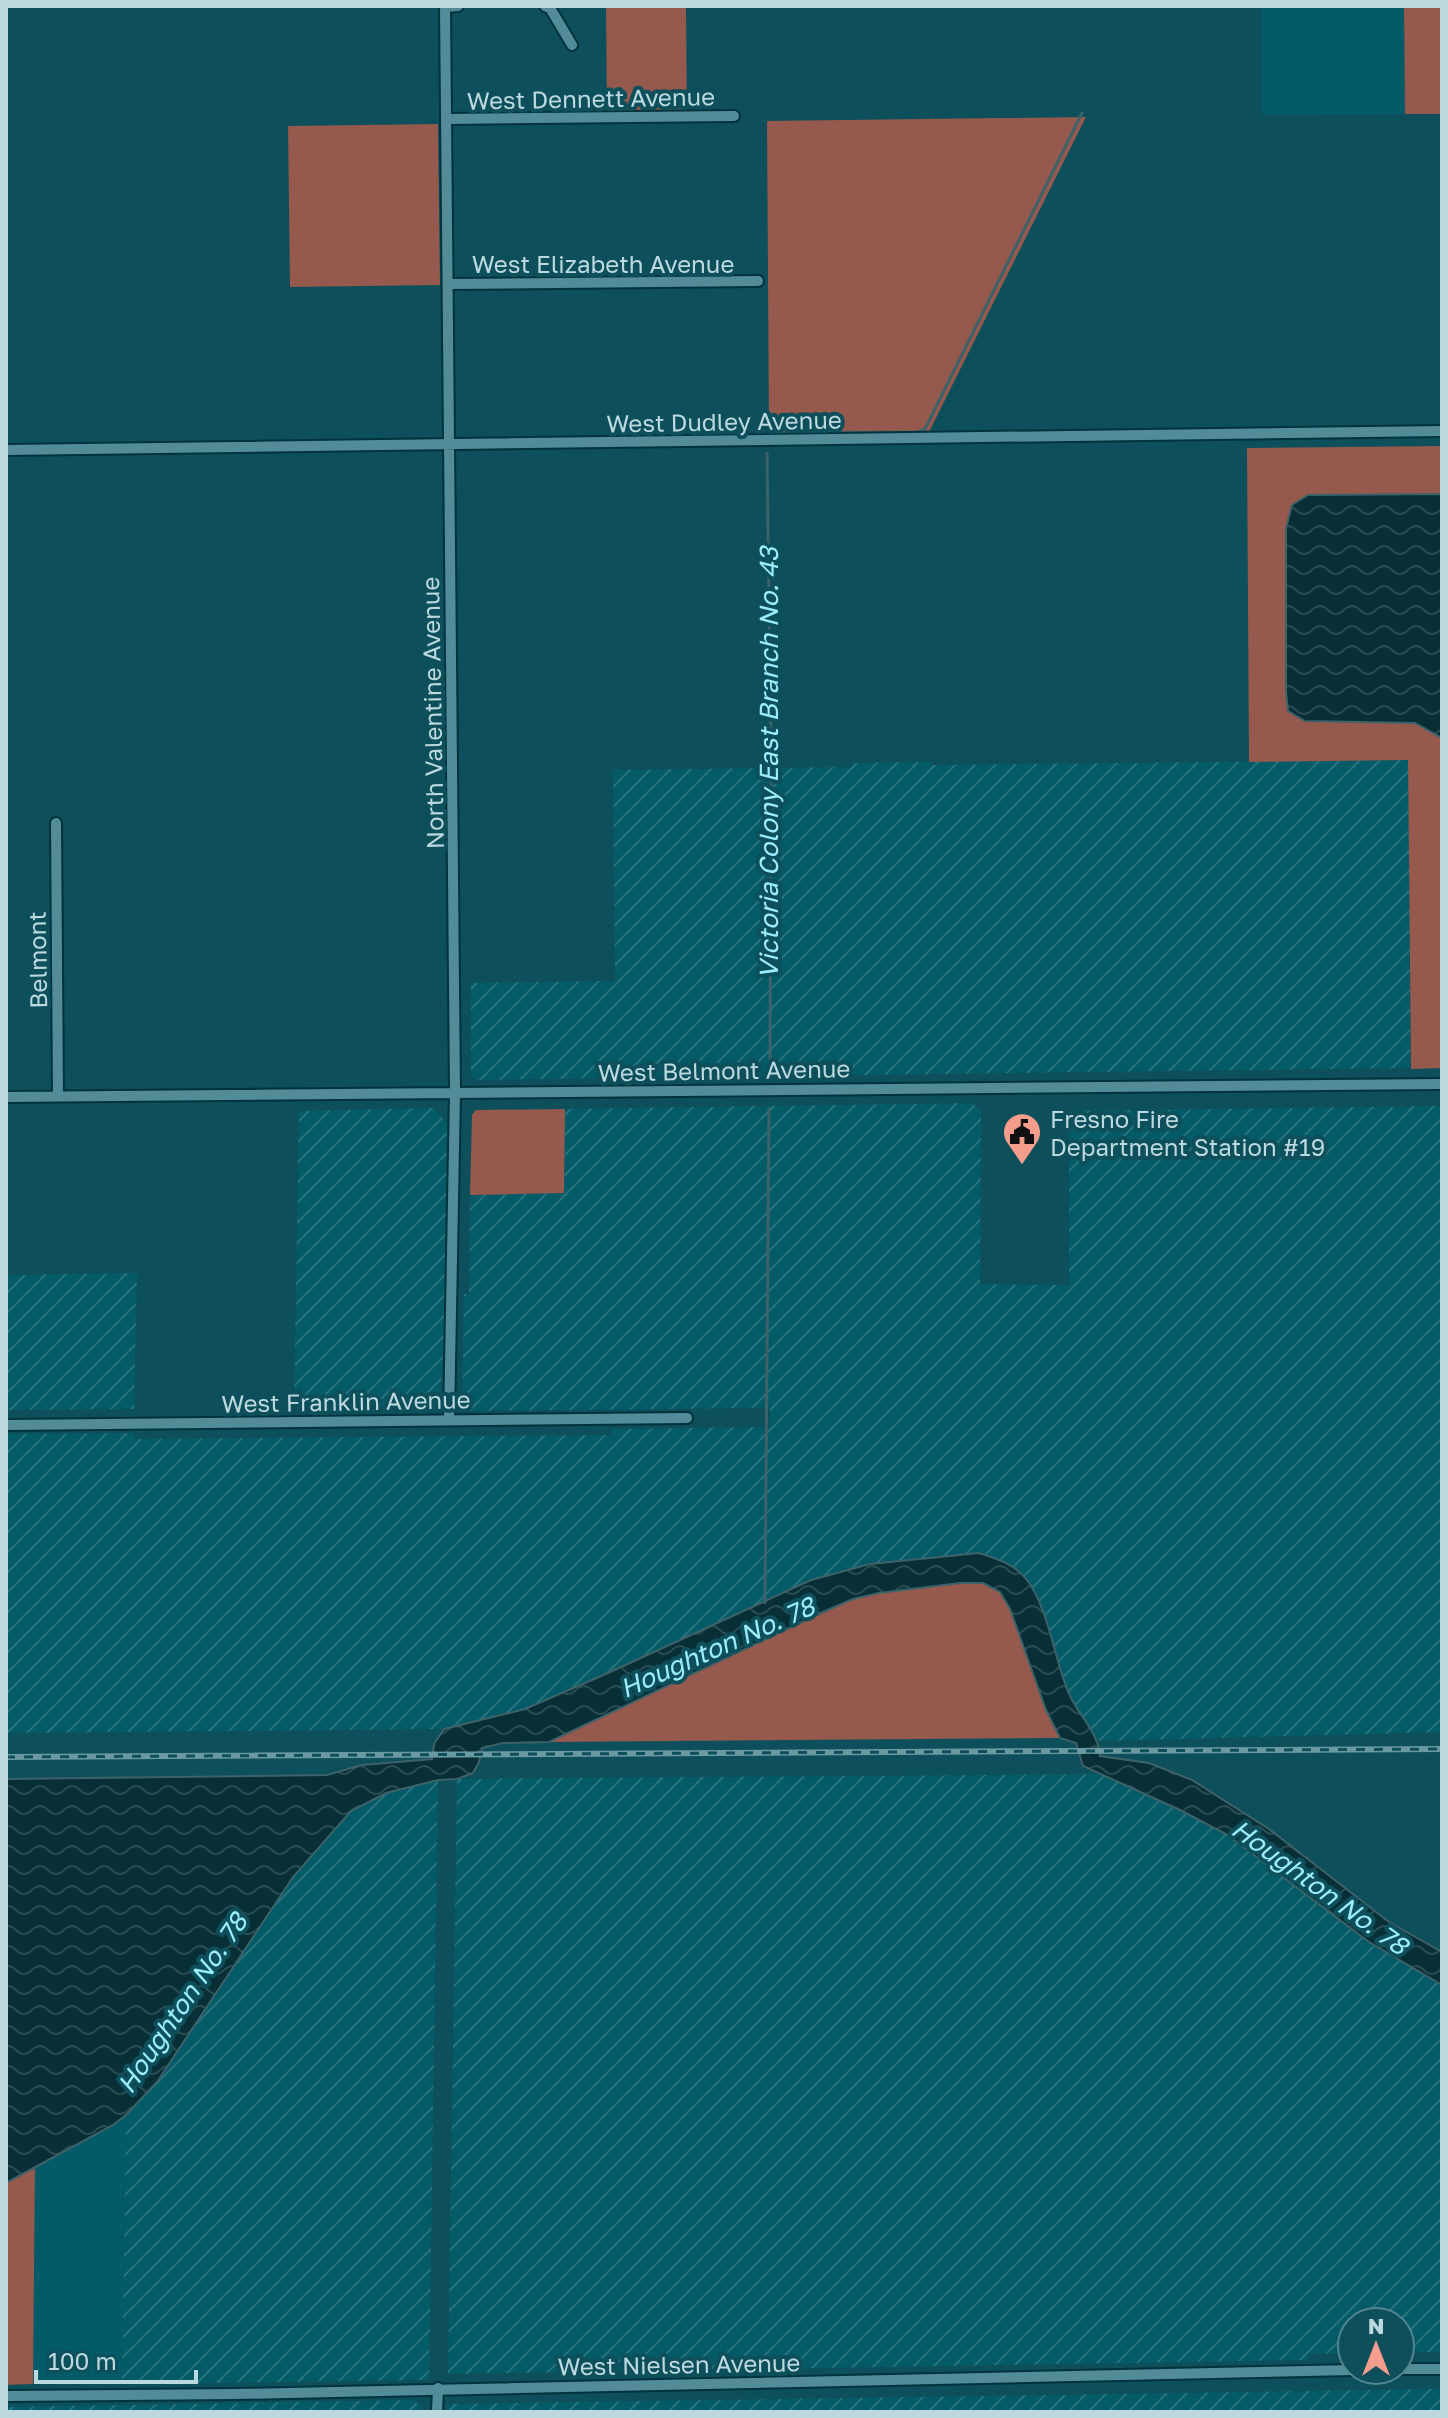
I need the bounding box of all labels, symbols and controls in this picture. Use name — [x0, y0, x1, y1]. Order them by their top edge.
street label: West Dennett Avenue — [467, 81, 715, 115]
street label: West Elizabeth Avenue — [472, 249, 734, 278]
street label: West Dudley Avenue — [606, 404, 842, 438]
water label: Victoria Colony East Branch No. 43 — [753, 544, 784, 979]
street label: North Valentine Avenue — [415, 577, 449, 849]
street label: Belmont — [22, 911, 52, 1009]
street label: West Belmont Avenue — [598, 1053, 850, 1087]
place label: Fresno Fire Department Station #19 — [1050, 1104, 1325, 1161]
public building icon: Fresno Fire Department Station #19 — [1001, 1111, 1043, 1166]
street label: West Franklin Avenue — [221, 1384, 471, 1418]
water label: Houghton No. 78 — [615, 1589, 821, 1704]
water label: Houghton No. 78 — [1226, 1813, 1416, 1963]
water label: Houghton No. 78 — [110, 1905, 255, 2099]
north arrow — [1336, 2306, 1416, 2386]
text: N — [1368, 2312, 1384, 2339]
scale bar — [36, 2334, 196, 2384]
text: 100 m — [48, 2346, 117, 2375]
street label: West Nielsen Avenue — [557, 2347, 801, 2381]

